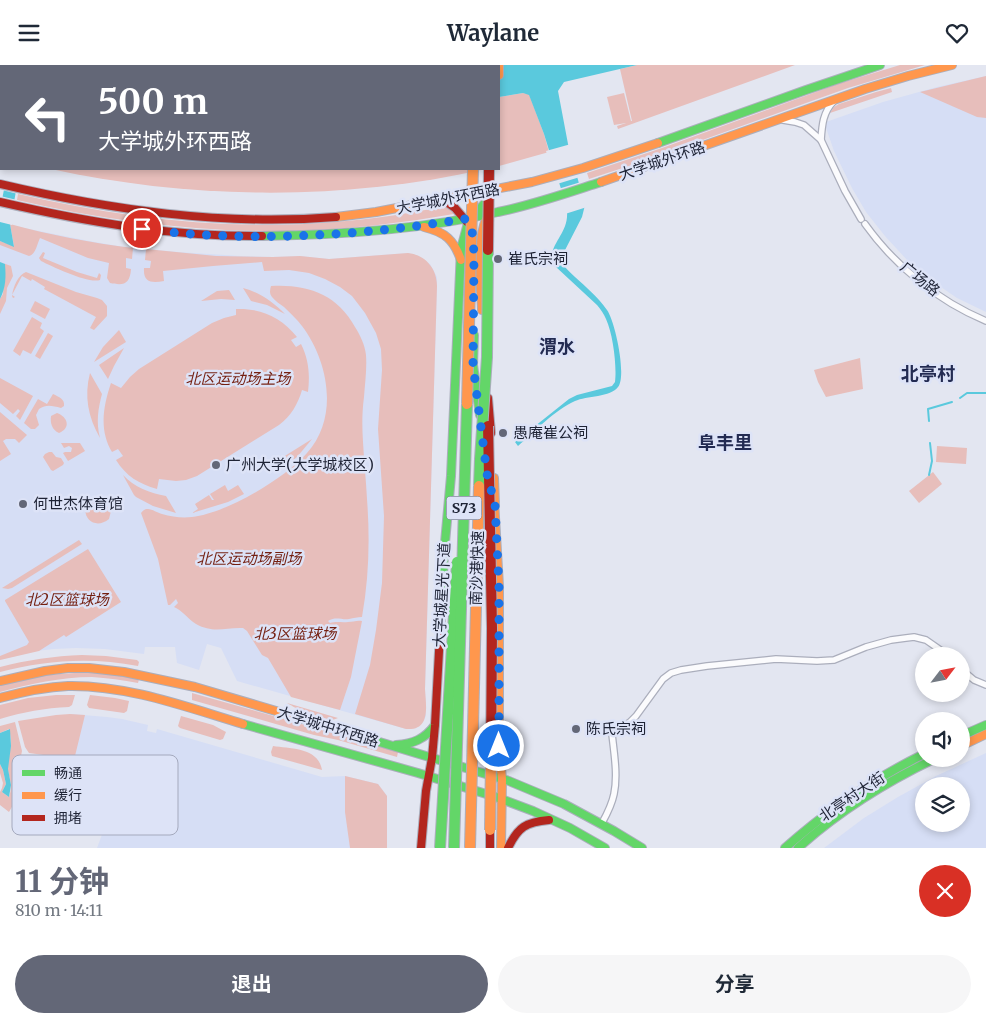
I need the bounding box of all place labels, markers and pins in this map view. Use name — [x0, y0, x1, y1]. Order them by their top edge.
pin — [121, 208, 163, 250]
place label: 崔氏宗祠 — [508, 249, 568, 268]
marker: 崔氏宗祠 — [492, 253, 504, 265]
place label: 愚庵崔公祠 — [513, 423, 588, 442]
marker: 愚庵崔公祠 — [497, 427, 509, 439]
place label: 广州大学(大学城校区) — [226, 455, 374, 474]
marker: 广州大学(大学城校区) — [210, 459, 222, 471]
place label: 何世杰体育馆 — [33, 494, 123, 513]
marker: 何世杰体育馆 — [17, 498, 29, 510]
place label: 陈氏宗祠 — [586, 719, 646, 738]
marker: 陈氏宗祠 — [570, 723, 582, 735]

